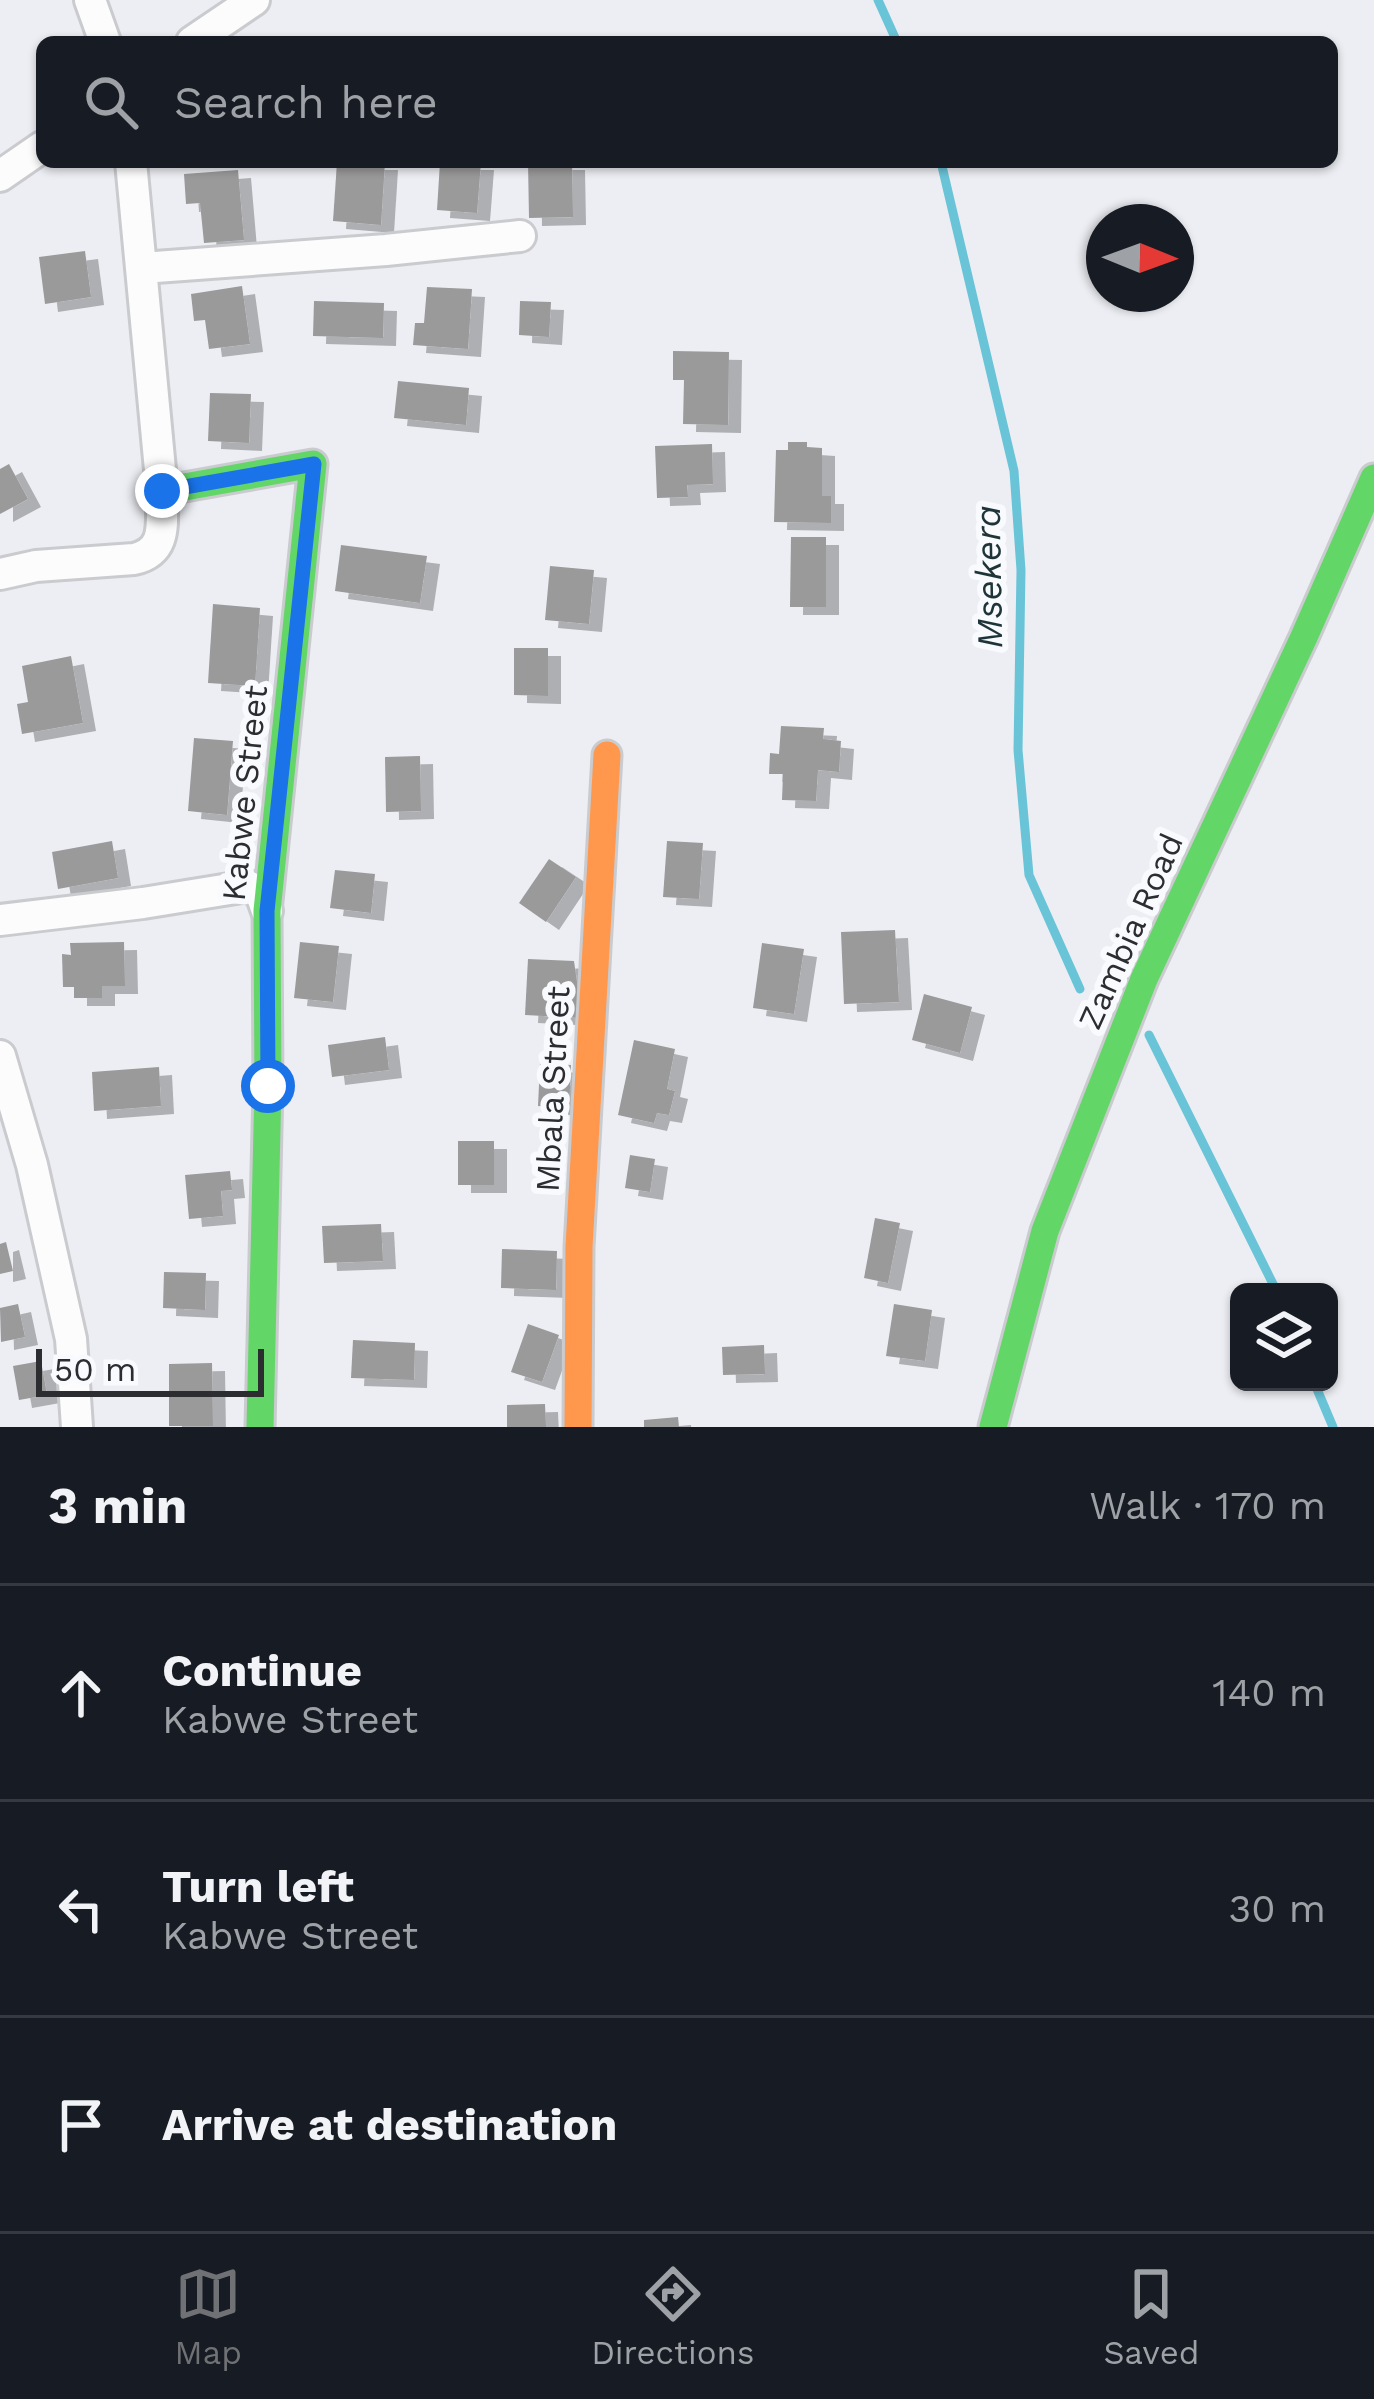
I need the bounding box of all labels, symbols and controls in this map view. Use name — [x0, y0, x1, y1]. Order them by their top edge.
search box — [36, 36, 1338, 168]
icon: search — [78, 69, 144, 135]
text: Search here — [174, 76, 438, 129]
north arrow — [1086, 204, 1194, 312]
route end — [135, 464, 189, 518]
water label: Msekera — [967, 505, 1011, 649]
street label: Kabwe Street — [214, 683, 275, 903]
street label: Zambia Road — [1070, 827, 1191, 1035]
street label: Mbala Street — [528, 985, 577, 1193]
route start — [241, 1059, 295, 1113]
map controls — [1230, 1283, 1338, 1391]
button: layers — [1230, 1283, 1338, 1391]
scale bar — [36, 1343, 264, 1396]
text: 50 m — [54, 1350, 136, 1389]
text: 3 min — [48, 1476, 187, 1535]
text: Walk · 170 m — [1089, 1483, 1326, 1528]
text: Continue — [162, 1644, 362, 1697]
icon: ahead — [48, 1660, 114, 1726]
text: 140 m — [1212, 1670, 1326, 1715]
text: Kabwe Street — [162, 1697, 418, 1742]
text: Turn left — [162, 1860, 354, 1913]
icon: left — [48, 1876, 114, 1942]
text: 30 m — [1229, 1886, 1326, 1931]
text: Kabwe Street — [162, 1913, 418, 1958]
icon: arrive — [48, 2092, 114, 2158]
text: Arrive at destination — [162, 2098, 617, 2151]
tab: Map — [175, 2261, 242, 2372]
tab: Directions — [591, 2261, 754, 2372]
tab: Saved — [1104, 2261, 1199, 2372]

